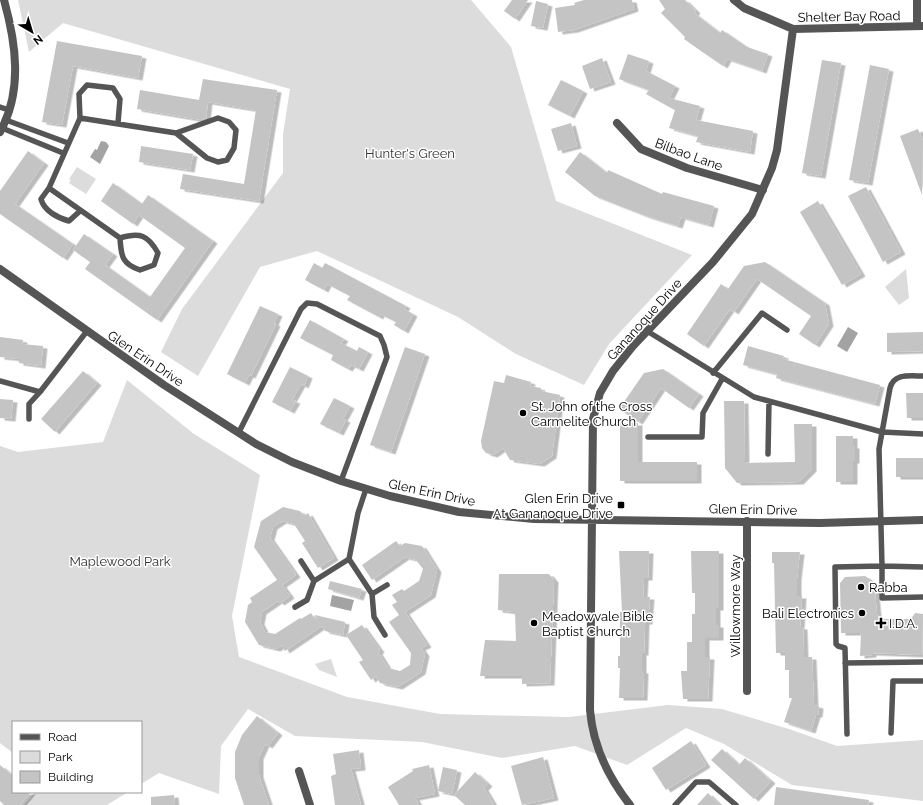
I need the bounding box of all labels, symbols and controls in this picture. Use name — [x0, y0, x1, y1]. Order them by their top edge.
street label: Shelter Bay Road — [797, 8, 901, 25]
north arrow — [12, 12, 52, 52]
text: N — [31, 32, 45, 47]
street label: Bilbao Lane — [653, 135, 725, 174]
park label: Hunter's Green — [365, 146, 455, 161]
street label: Gananoque Drive — [604, 275, 685, 363]
street label: Glen Erin Drive — [105, 327, 187, 390]
place label: St. John of the Cross Carmelite Church — [531, 399, 652, 429]
marker: St. John of the Cross Carmelite Church — [518, 408, 528, 418]
street label: Glen Erin Drive — [387, 476, 477, 509]
place label: Glen Erin Drive At Gananoque Drive — [493, 491, 613, 521]
marker: Glen Erin Drive At Gananoque Drive — [616, 500, 626, 510]
street label: Glen Erin Drive — [709, 501, 798, 518]
park label: Maplewood Park — [69, 554, 171, 569]
street label: Willowmore Way — [728, 555, 743, 657]
place label: Rabba — [869, 580, 908, 595]
marker: Rabba — [856, 582, 866, 592]
place label: Bali Electronics — [762, 606, 854, 621]
marker: Bali Electronics — [857, 608, 867, 618]
place label: Meadowvale Bible Baptist Church — [542, 609, 654, 639]
place label: I.D.A. — [889, 616, 918, 631]
marker: Meadowvale Bible Baptist Church — [529, 618, 539, 628]
marker: I.D.A. — [876, 618, 886, 628]
legend — [12, 721, 142, 793]
text: Road — [48, 730, 77, 744]
text: Park — [48, 750, 73, 764]
text: Building — [48, 770, 94, 784]

